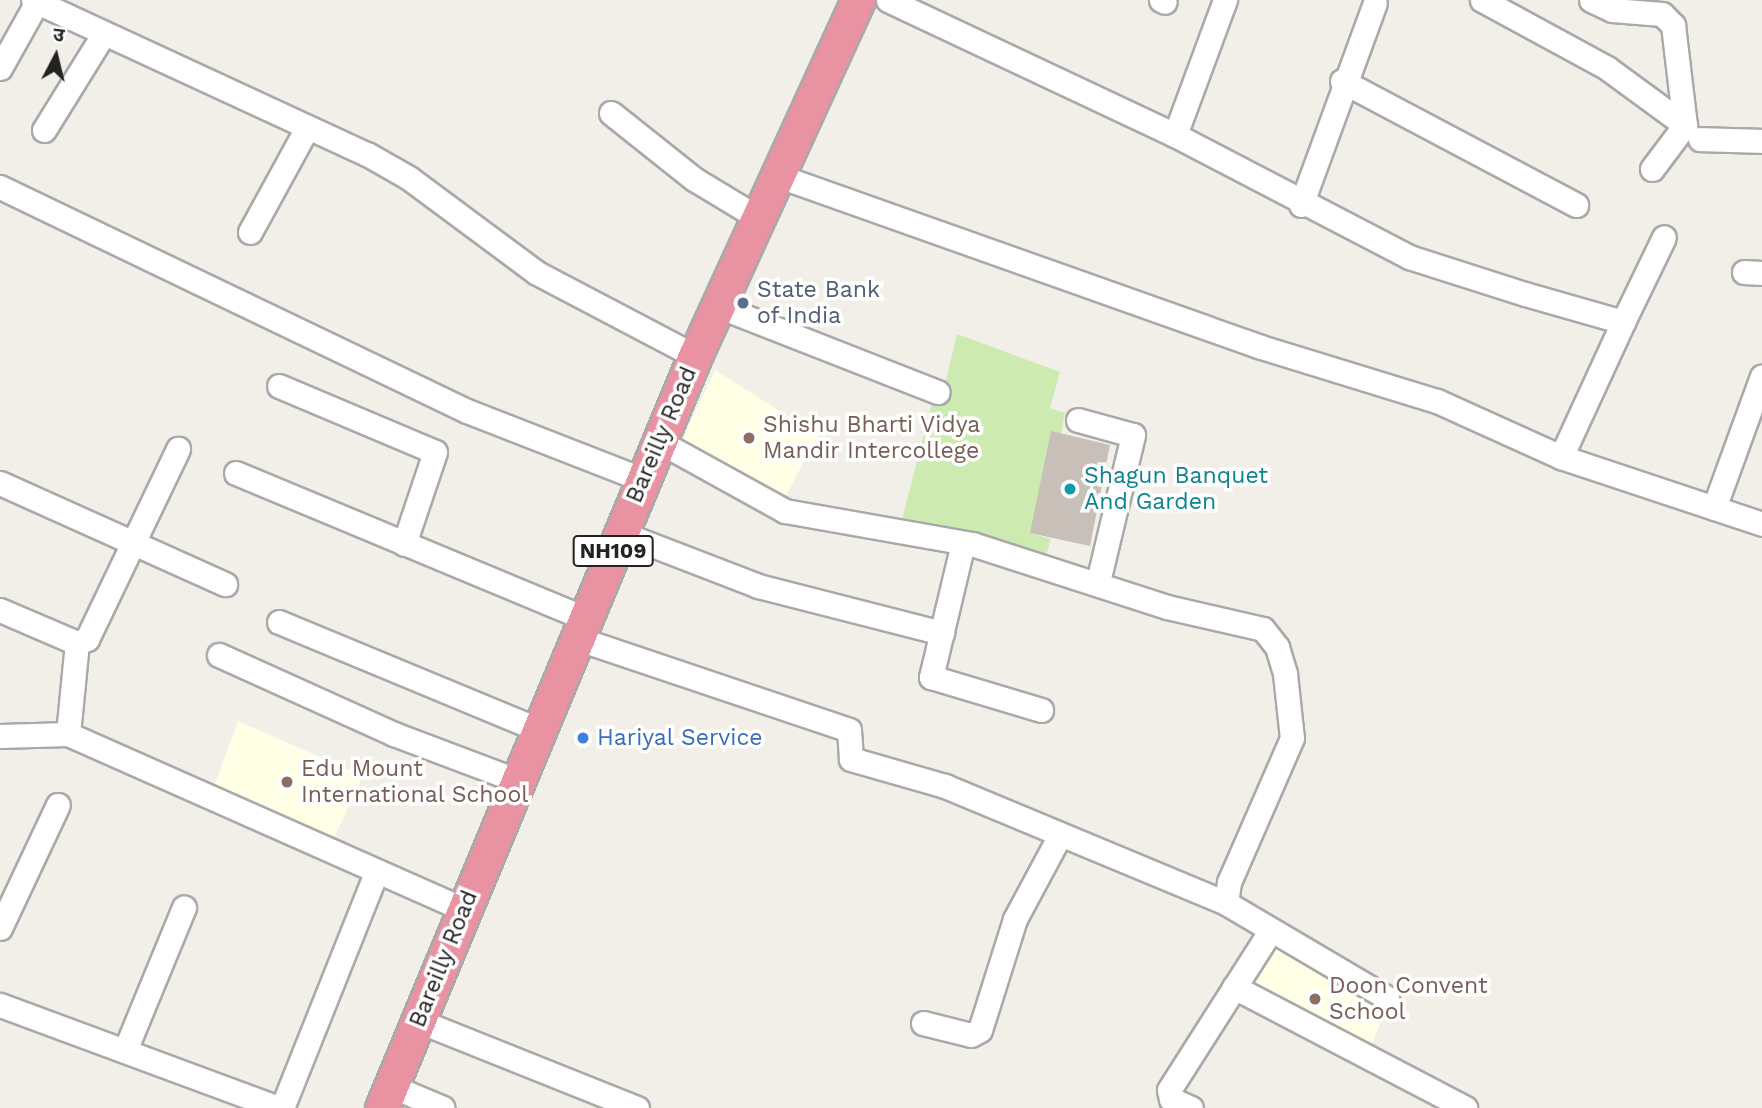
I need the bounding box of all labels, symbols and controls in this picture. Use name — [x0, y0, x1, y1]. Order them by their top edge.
north arrow — [21, 21, 91, 91]
text: उ — [52, 23, 66, 47]
place label: State Bank of India — [757, 276, 880, 330]
marker: State Bank of India — [735, 295, 751, 311]
street label: Bareilly Road — [621, 363, 703, 507]
place label: Shishu Bharti Vidya Mandir Intercollege — [763, 411, 981, 465]
marker: Shishu Bharti Vidya Mandir Intercollege — [741, 430, 757, 446]
place label: Shagun Banquet And Garden — [1084, 462, 1268, 516]
marker: Shagun Banquet And Garden — [1062, 481, 1078, 497]
road number: NH109 — [571, 534, 655, 568]
place label: Hariyal Service — [597, 724, 763, 752]
marker: Hariyal Service — [575, 730, 591, 746]
place label: Edu Mount International School — [301, 755, 529, 809]
marker: Edu Mount International School — [279, 774, 295, 790]
street label: Bareilly Road — [404, 886, 484, 1032]
place label: Doon Convent School — [1329, 972, 1488, 1026]
marker: Doon Convent School — [1307, 991, 1323, 1007]

